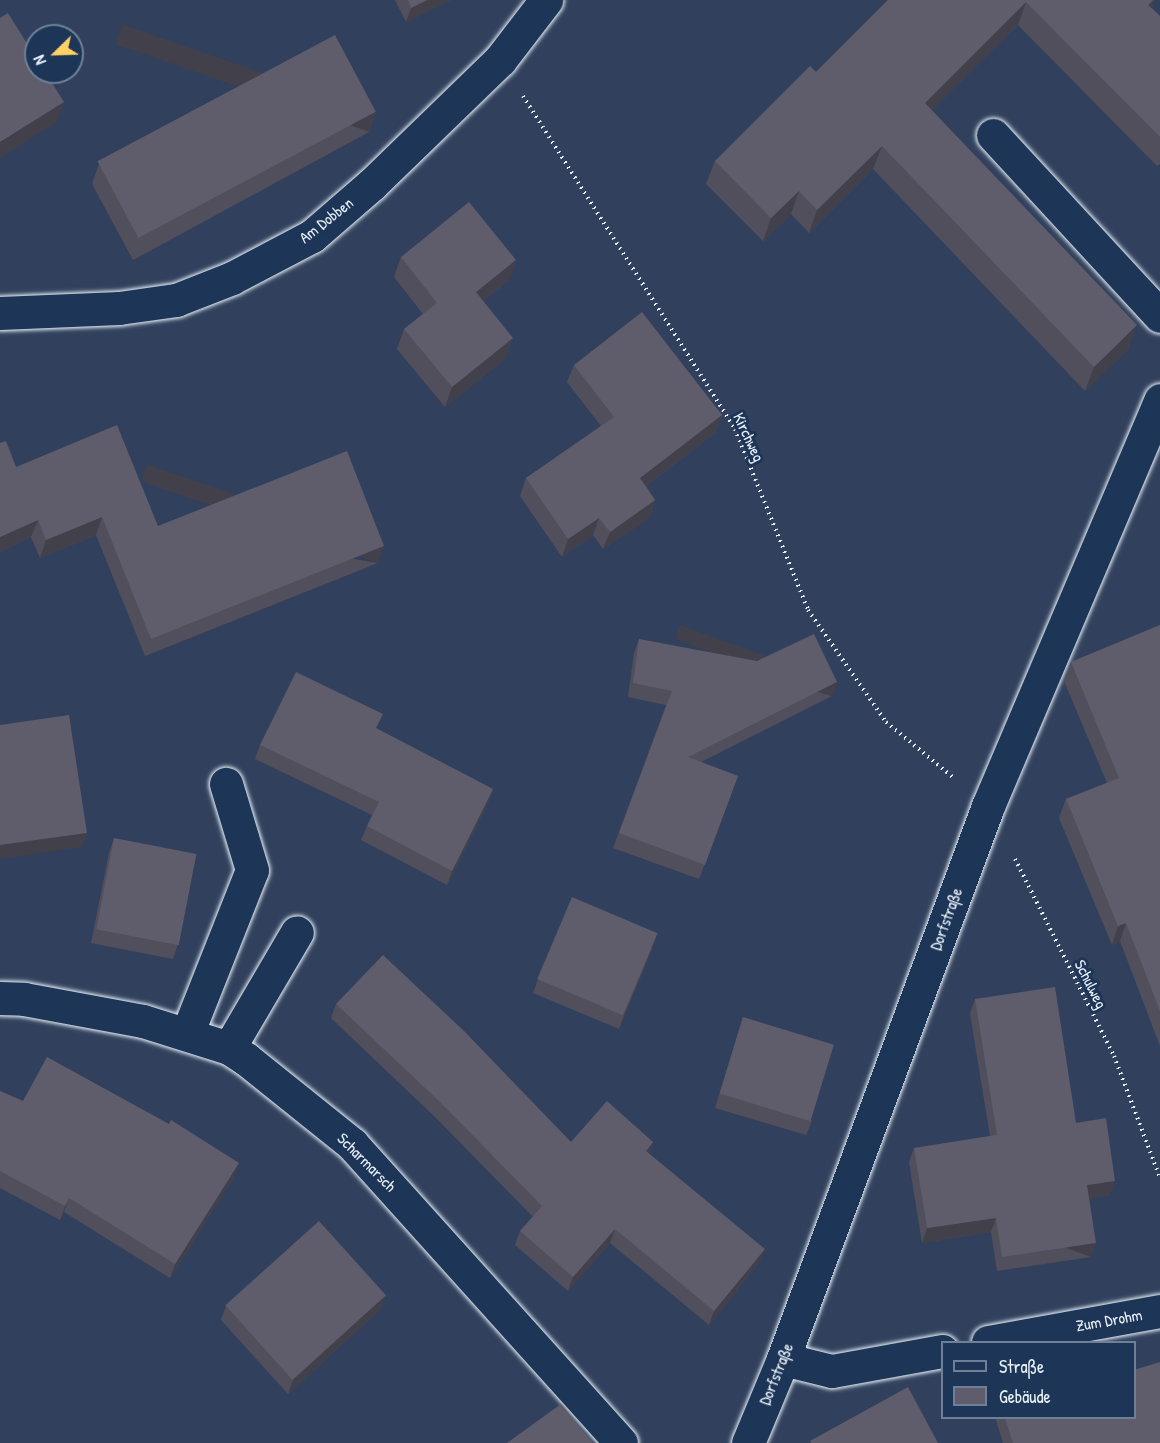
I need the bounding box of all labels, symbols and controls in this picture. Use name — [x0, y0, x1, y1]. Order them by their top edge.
north arrow — [24, 24, 84, 84]
text: N — [27, 52, 51, 68]
street label: Am Dobben — [295, 193, 357, 247]
street label: Kirchweg — [729, 409, 769, 465]
street label: Dorfstraße — [926, 885, 966, 953]
street label: Schulweg — [1071, 957, 1111, 1011]
street label: Scharmarsch — [334, 1129, 400, 1195]
street label: Zum Drohm — [1074, 1305, 1144, 1335]
street label: Dorfstraße — [755, 1340, 797, 1408]
legend — [941, 1341, 1136, 1419]
text: Straße — [999, 1354, 1044, 1379]
text: Gebäude — [999, 1384, 1051, 1409]

